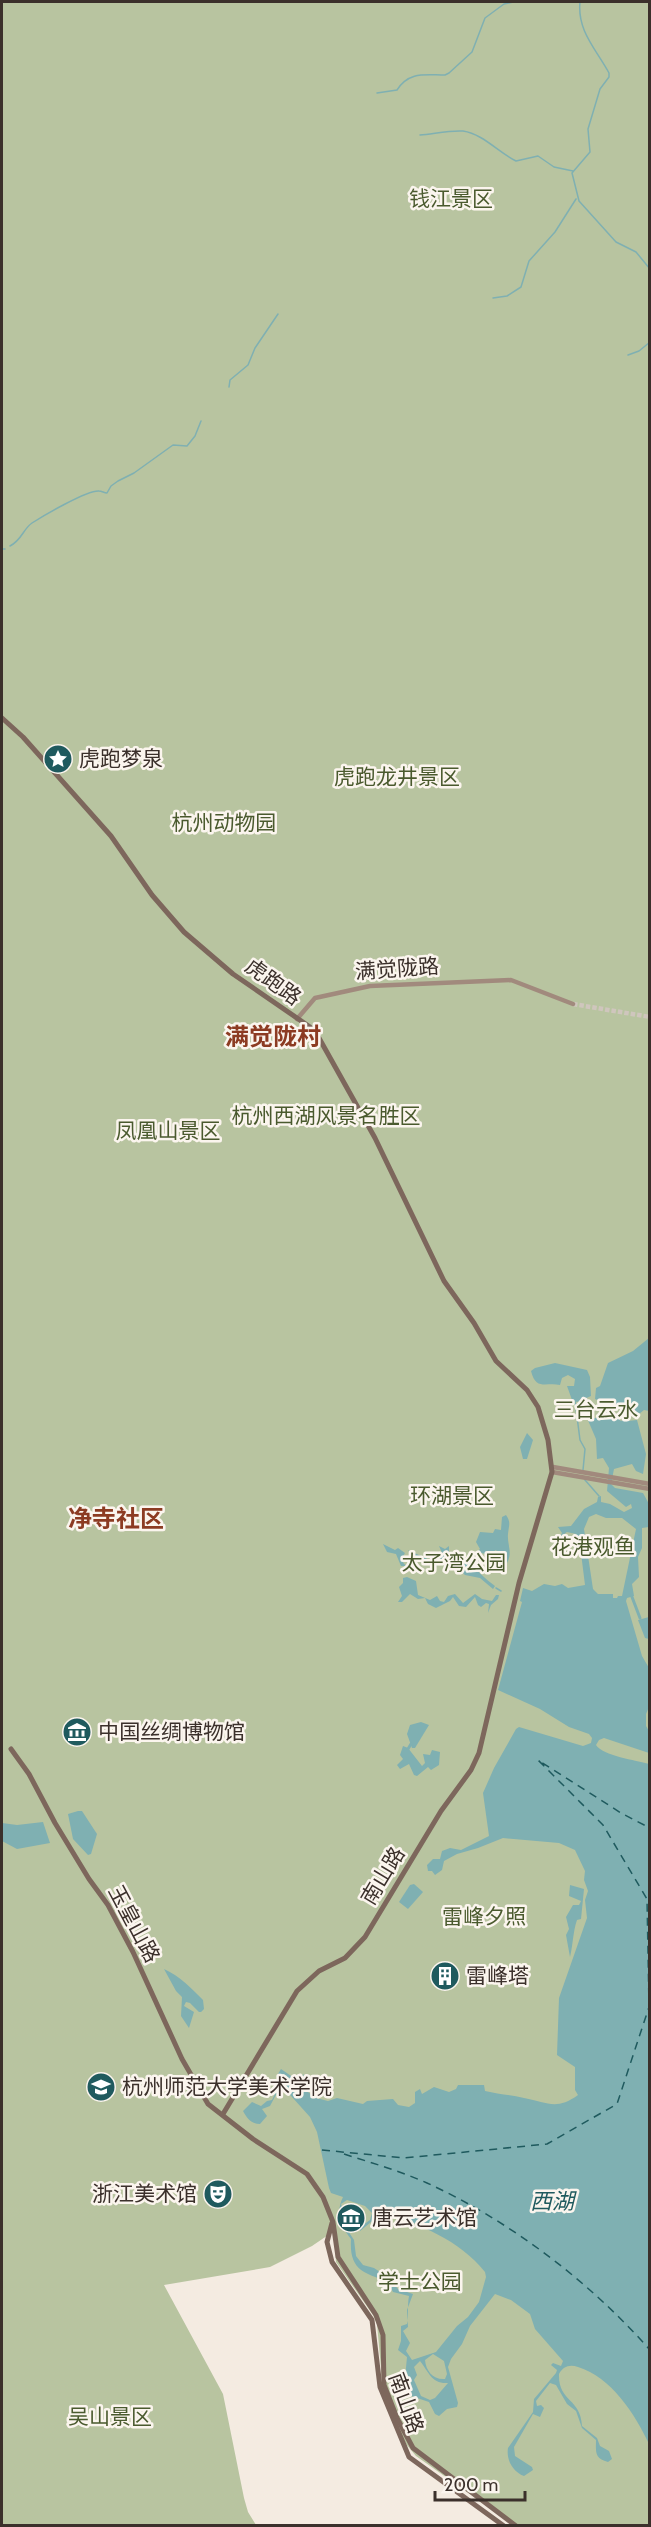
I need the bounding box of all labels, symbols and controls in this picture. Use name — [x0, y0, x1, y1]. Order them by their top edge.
park label: 钱江景区 — [409, 186, 493, 211]
place icon: 虎跑梦泉 — [42, 743, 74, 775]
place label: 虎跑梦泉 — [79, 746, 163, 771]
park label: 虎跑龙井景区 — [334, 764, 460, 789]
park label: 杭州动物园 — [172, 810, 277, 835]
street label: 虎跑路 — [240, 953, 306, 1010]
street label: 满觉陇路 — [354, 953, 440, 984]
district label: 满觉陇村 — [225, 1022, 321, 1051]
park label: 杭州西湖风景名胜区 — [232, 1103, 421, 1128]
park label: 凤凰山景区 — [116, 1118, 221, 1143]
park label: 三台云水 — [554, 1397, 638, 1422]
park label: 环湖景区 — [410, 1483, 494, 1508]
district label: 净寺社区 — [68, 1504, 164, 1533]
park label: 花港观鱼 — [551, 1534, 635, 1559]
park label: 太子湾公园 — [402, 1550, 507, 1575]
museum icon: 中国丝绸博物馆 — [61, 1716, 93, 1748]
place label: 中国丝绸博物馆 — [98, 1719, 245, 1744]
street label: 南山路 — [356, 1842, 410, 1909]
street label: 玉皇山路 — [104, 1881, 165, 1967]
park label: 雷峰夕照 — [442, 1904, 526, 1929]
building icon: 雷峰塔 — [429, 1960, 461, 1992]
place label: 雷峰塔 — [466, 1963, 529, 1988]
school or university icon: 杭州师范大学美术学院 — [85, 2071, 117, 2103]
place label: 杭州师范大学美术学院 — [122, 2074, 332, 2099]
theatre icon: 浙江美术馆 — [202, 2178, 234, 2210]
place label: 浙江美术馆 — [92, 2181, 197, 2206]
water label: 西湖 — [530, 2188, 577, 2215]
museum icon: 唐云艺术馆 — [335, 2202, 367, 2234]
place label: 唐云艺术馆 — [372, 2205, 477, 2230]
park label: 学士公园 — [378, 2269, 462, 2294]
street label: 南山路 — [384, 2369, 429, 2437]
park label: 吴山景区 — [68, 2404, 152, 2429]
scale bar — [435, 2464, 525, 2502]
text: 200 m — [444, 2474, 498, 2496]

